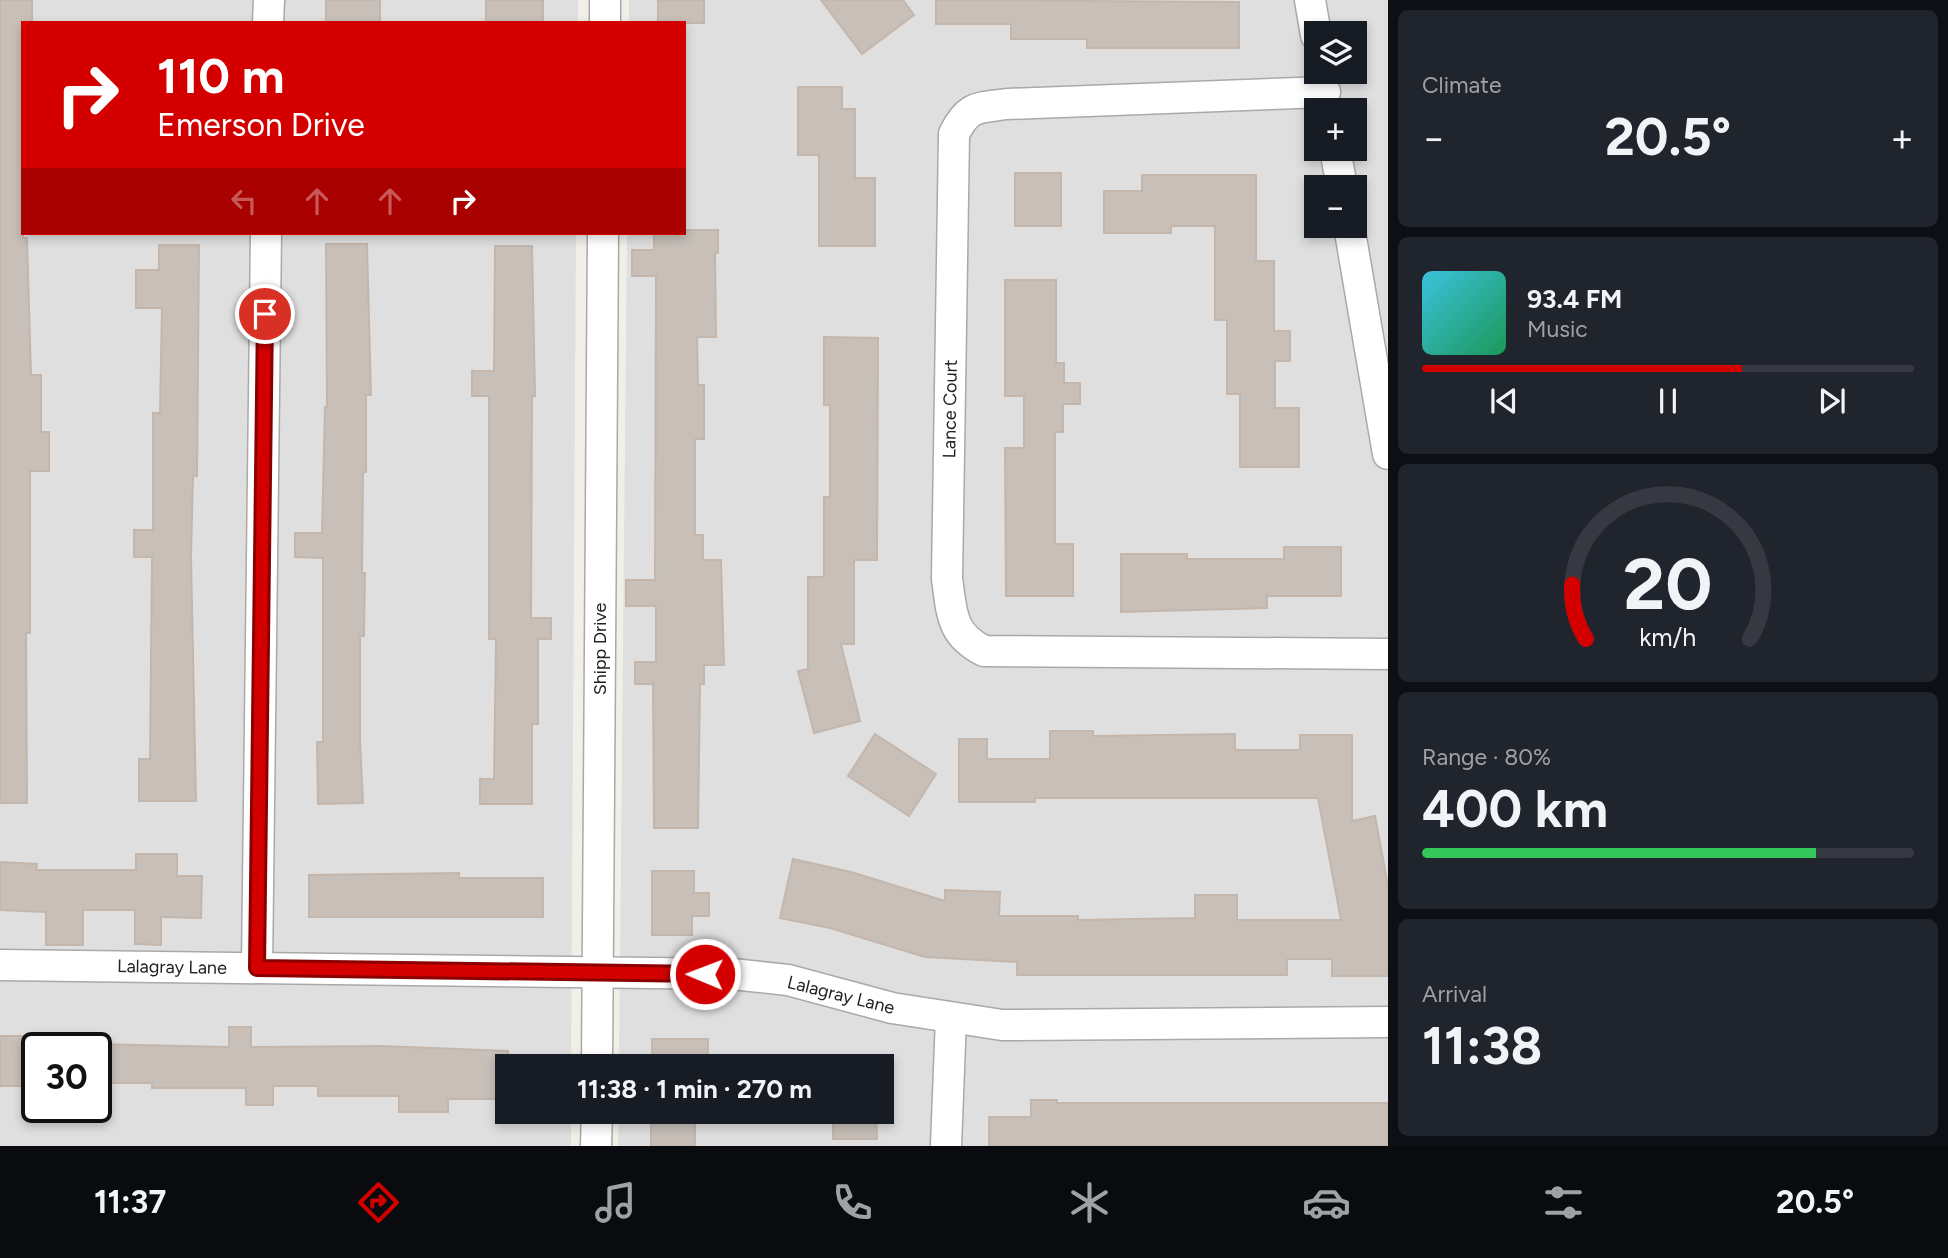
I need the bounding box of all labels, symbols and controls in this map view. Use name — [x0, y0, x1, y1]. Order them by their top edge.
map controls — [1304, 21, 1367, 238]
button: layers — [1304, 21, 1367, 84]
text: 110 m — [157, 46, 285, 105]
icon: right — [42, 49, 133, 140]
text: Climate — [1422, 71, 1501, 99]
button: + — [1304, 98, 1367, 161]
text: Emerson Drive — [157, 106, 365, 144]
text: 20.5° — [1605, 106, 1731, 168]
text: − — [1422, 115, 1446, 161]
text: + — [1890, 115, 1914, 161]
button: − — [1304, 175, 1367, 238]
icon: left — [225, 182, 263, 220]
icon: ahead — [298, 182, 336, 220]
icon: ahead — [371, 182, 409, 220]
icon: right — [444, 182, 482, 220]
text: 93.4 FM — [1527, 283, 1622, 315]
pin — [235, 284, 295, 344]
icon: arrive — [246, 295, 284, 333]
text: Music — [1527, 315, 1588, 343]
street label: Lance Court — [938, 359, 962, 459]
icon: previous — [1485, 382, 1523, 420]
icon: pause — [1649, 382, 1687, 420]
icon: next — [1813, 382, 1851, 420]
text: 20 — [1623, 540, 1713, 627]
street label: Shipp Drive — [589, 603, 611, 695]
text: km/h — [1639, 622, 1697, 652]
text: Range · 80% — [1422, 743, 1551, 771]
text: 400 km — [1422, 778, 1608, 840]
position arrow — [668, 937, 742, 1011]
street label: Lalagray Lane — [117, 955, 227, 979]
street label: Lalagray Lane — [785, 971, 897, 1019]
text: Arrival — [1422, 980, 1487, 1008]
text: 11:38 — [1422, 1015, 1542, 1077]
speed limit sign: 30 — [21, 1032, 112, 1123]
text: 11:38 · 1 min · 270 m — [577, 1073, 812, 1105]
icon: directions — [354, 1178, 403, 1227]
icon: music — [591, 1178, 640, 1227]
icon: phone — [828, 1178, 877, 1227]
icon: climate — [1065, 1178, 1114, 1227]
icon: car — [1302, 1178, 1351, 1227]
icon: filters — [1539, 1178, 1588, 1227]
text: 11:37 — [94, 1183, 166, 1221]
text: 20.5° — [1776, 1183, 1854, 1221]

